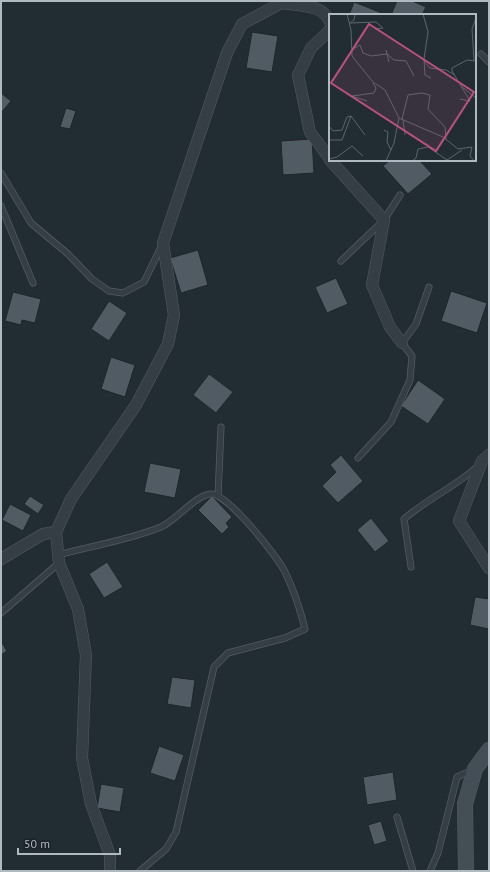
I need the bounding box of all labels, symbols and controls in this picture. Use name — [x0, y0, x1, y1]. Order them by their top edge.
inset map — [329, 14, 476, 161]
scale bar — [18, 830, 120, 856]
text: 50 m — [24, 836, 50, 851]

